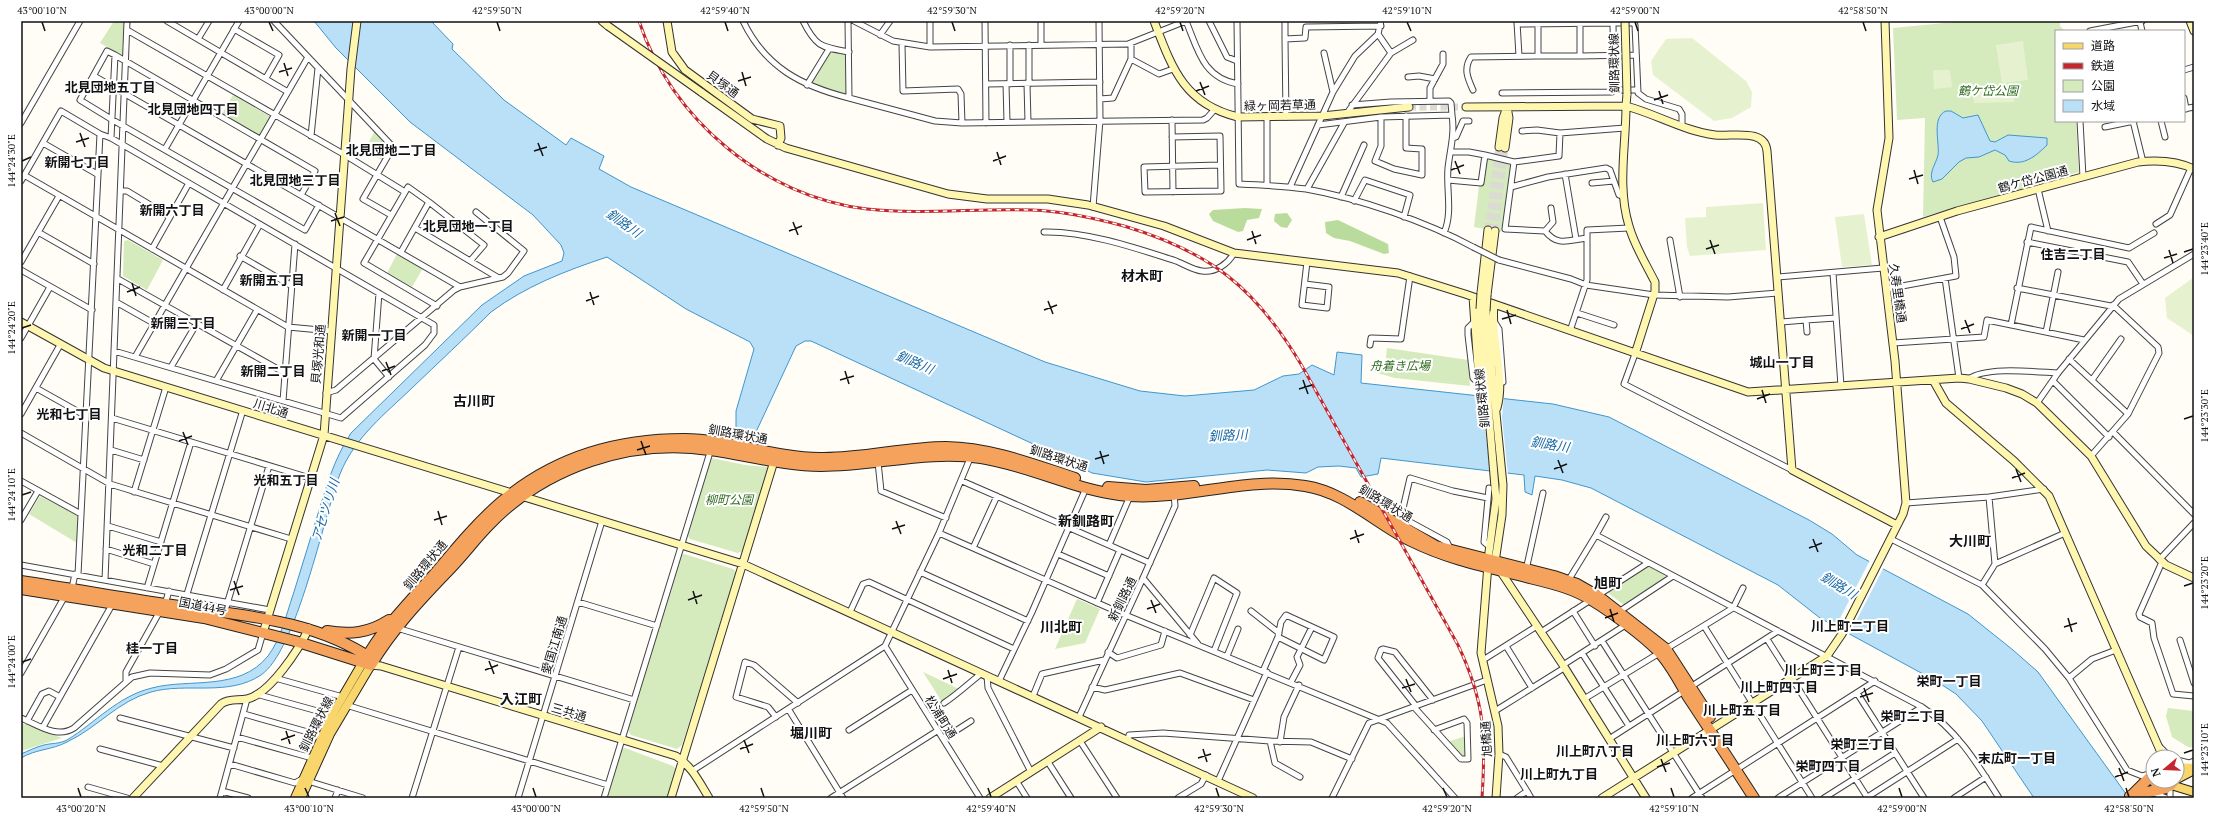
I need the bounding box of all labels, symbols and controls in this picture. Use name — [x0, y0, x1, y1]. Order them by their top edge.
text: 43°00'10"N — [17, 4, 67, 17]
text: 43°00'00"N — [244, 4, 294, 17]
text: 42°59'50"N — [472, 4, 522, 17]
text: 42°59'40"N — [700, 4, 750, 17]
text: 42°59'30"N — [927, 4, 977, 17]
text: 42°59'20"N — [1155, 4, 1205, 17]
text: 42°59'10"N — [1382, 4, 1432, 17]
text: 42°59'00"N — [1610, 4, 1660, 17]
text: 42°58'50"N — [1838, 4, 1888, 17]
legend — [2055, 30, 2185, 122]
street label: 釧路環状線 — [1606, 33, 1622, 93]
text: 道路 — [2091, 38, 2115, 53]
text: 鉄道 — [2091, 58, 2115, 73]
street label: 貝塚通 — [704, 67, 742, 101]
district label: 北見団地五丁目 — [64, 78, 156, 96]
text: 公園 — [2091, 78, 2115, 93]
park label: 鶴ケ岱公園 — [1958, 83, 2020, 98]
street label: 緑ヶ岡若草通 — [1244, 97, 1316, 113]
text: 水域 — [2091, 98, 2115, 113]
district label: 北見団地四丁目 — [147, 100, 239, 118]
text: 144°24'30"E — [5, 134, 18, 188]
district label: 北見団地二丁目 — [345, 141, 437, 159]
district label: 新開七丁目 — [44, 153, 110, 171]
street label: 鶴ケ岱公園通 — [1996, 162, 2070, 196]
district label: 北見団地三丁目 — [249, 171, 341, 189]
district label: 新開六丁目 — [139, 201, 205, 219]
water label: 釧路川 — [603, 204, 647, 243]
district label: 北見団地一丁目 — [422, 217, 514, 235]
text: 144°23'40"E — [2198, 222, 2211, 276]
district label: 住吉二丁目 — [2040, 245, 2106, 263]
street label: 久寿里橋通 — [1886, 262, 1910, 324]
district label: 材木町 — [1121, 266, 1163, 285]
district label: 新開五丁目 — [239, 271, 305, 289]
text: 144°24'20"E — [5, 301, 18, 355]
district label: 新開三丁目 — [150, 314, 216, 332]
street label: 貝塚光和通 — [308, 323, 328, 385]
district label: 新開一丁目 — [341, 326, 407, 344]
water label: 釧路川 — [894, 346, 938, 379]
district label: 城山一丁目 — [1749, 353, 1815, 371]
park label: 舟着き広場 — [1370, 358, 1432, 373]
district label: 新開二丁目 — [240, 362, 306, 380]
street label: 釧路環状線 — [1471, 367, 1493, 429]
text: 144°23'30"E — [2198, 389, 2211, 443]
district label: 古川町 — [453, 391, 495, 410]
street label: 川北通 — [252, 395, 290, 421]
district label: 光和七丁目 — [36, 405, 102, 423]
street label: 釧路環状通 — [707, 421, 769, 447]
water label: 釧路川 — [1208, 425, 1250, 445]
water label: 釧路川 — [1529, 432, 1573, 456]
street label: 釧路環状通 — [1028, 442, 1090, 474]
text: 144°24'10"E — [5, 468, 18, 522]
district label: 光和五丁目 — [253, 471, 319, 489]
water label: アセツリ川 — [307, 475, 344, 544]
street label: 釧路環状通 — [1356, 481, 1416, 525]
park label: 柳町公園 — [705, 492, 755, 507]
district label: 新釧路町 — [1058, 511, 1114, 530]
district label: 大川町 — [1949, 531, 1991, 550]
street label: 釧路環状通 — [400, 537, 450, 593]
district label: 光和二丁目 — [122, 541, 188, 559]
text: 144°23'20"E — [2198, 556, 2211, 610]
water label: 釧路川 — [1818, 567, 1862, 604]
district label: 旭町 — [1594, 573, 1622, 592]
street label: 新釧路通 — [1105, 574, 1139, 624]
street label: 国道44号 — [178, 594, 228, 618]
street label: 愛国江南通 — [538, 614, 570, 676]
district label: 川北町 — [1040, 617, 1082, 636]
district label: 川上町二丁目 — [1811, 617, 1889, 635]
text: 144°24'00"E — [5, 635, 18, 689]
district label: 桂一丁目 — [126, 639, 178, 657]
district label: 川上町三丁目 — [1784, 661, 1862, 679]
district label: 栄町一丁目 — [1916, 672, 1982, 690]
district label: 川上町四丁目 — [1740, 678, 1818, 696]
district label: 入江町 — [500, 689, 542, 708]
street label: 松浦町通 — [922, 693, 960, 741]
street label: 釧路環状線 — [296, 694, 336, 754]
street label: 三共通 — [550, 700, 588, 724]
district label: 川上町五丁目 — [1703, 701, 1781, 719]
district label: 栄町二丁目 — [1880, 707, 1946, 725]
street label: 旭橋通 — [1478, 721, 1494, 757]
district label: 堀川町 — [790, 723, 832, 742]
text: 144°23'10"E — [2198, 723, 2211, 777]
district label: 川上町六丁目 — [1656, 731, 1734, 749]
district label: 栄町三丁目 — [1830, 735, 1896, 753]
district label: 川上町八丁目 — [1556, 742, 1634, 760]
district label: 末広町一丁目 — [1978, 749, 2056, 767]
north arrow — [2145, 749, 2185, 789]
district label: 栄町四丁目 — [1795, 757, 1861, 775]
district label: 川上町九丁目 — [1520, 765, 1598, 783]
text: N — [2147, 765, 2164, 778]
text: 43°00'20"N — [56, 802, 106, 815]
text: 43°00'10"N — [284, 802, 334, 815]
text: 43°00'00"N — [511, 802, 561, 815]
text: 42°59'50"N — [739, 802, 789, 815]
text: 42°59'40"N — [966, 802, 1016, 815]
text: 42°59'30"N — [1194, 802, 1244, 815]
text: 42°59'20"N — [1422, 802, 1472, 815]
text: 42°59'10"N — [1649, 802, 1699, 815]
text: 42°59'00"N — [1877, 802, 1927, 815]
text: 42°58'50"N — [2104, 802, 2154, 815]

